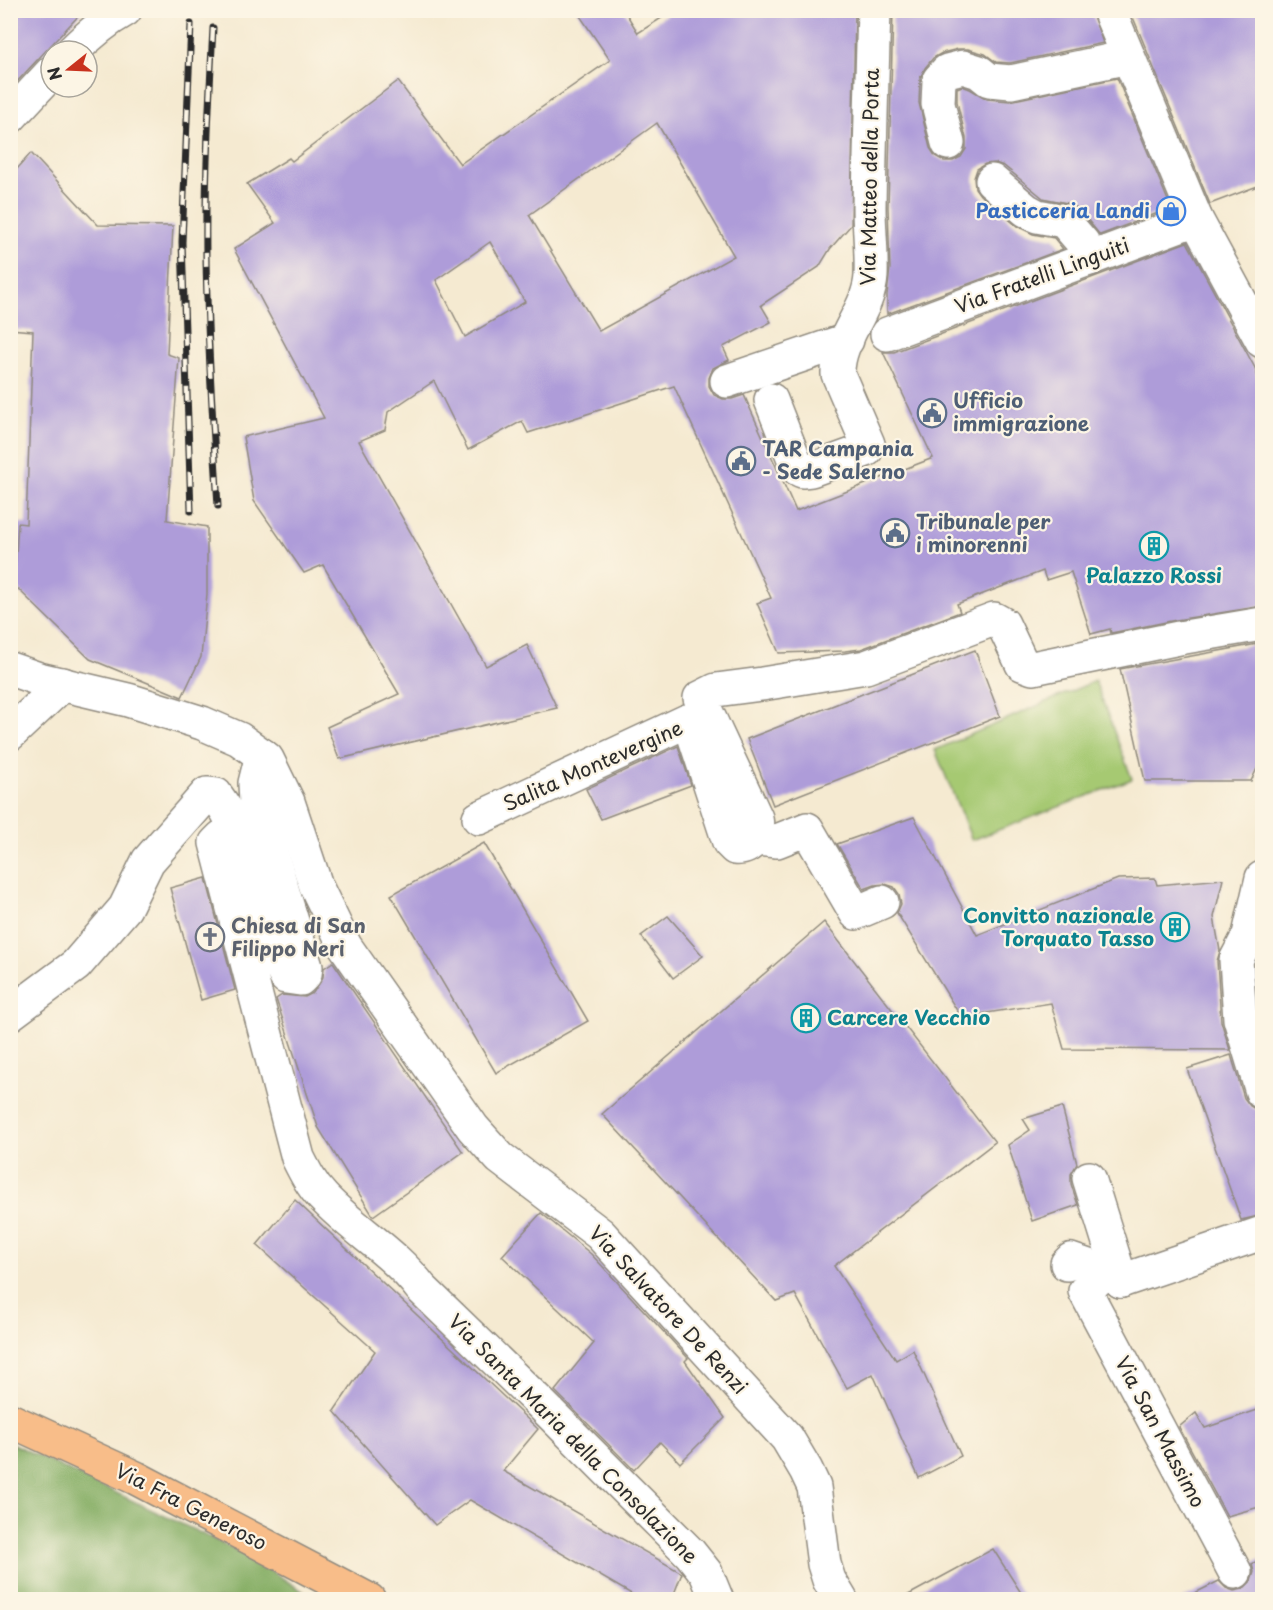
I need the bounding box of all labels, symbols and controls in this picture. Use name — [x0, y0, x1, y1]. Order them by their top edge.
north arrow — [39, 39, 99, 99]
text: N — [40, 64, 67, 84]
street label: Via Matteo della Porta — [852, 68, 886, 286]
place label: Pasticceria Landi — [976, 195, 1150, 225]
shop icon: Pasticceria Landi — [1155, 195, 1187, 227]
street label: Via Fratelli Linguiti — [950, 229, 1133, 321]
place label: Ufficio immigrazione — [953, 385, 1089, 438]
public building icon: Ufficio immigrazione — [916, 397, 948, 429]
place label: TAR Campania - Sede Salerno — [762, 433, 914, 486]
public building icon: TAR Campania - Sede Salerno — [725, 445, 757, 477]
place label: Tribunale per i minorenni — [916, 506, 1051, 559]
public building icon: Tribunale per i minorenni — [879, 517, 911, 549]
building icon: Palazzo Rossi — [1138, 530, 1170, 562]
place label: Palazzo Rossi — [1086, 560, 1222, 590]
street label: Salita Montevergine — [498, 712, 687, 818]
place label: Convitto nazionale Torquato Tasso — [963, 900, 1154, 953]
place label: Chiesa di San Filippo Neri — [231, 910, 366, 963]
building icon: Convitto nazionale Torquato Tasso — [1159, 911, 1191, 943]
church icon: Chiesa di San Filippo Neri — [194, 921, 226, 953]
building icon: Carcere Vecchio — [790, 1002, 822, 1034]
place label: Carcere Vecchio — [827, 1002, 990, 1032]
street label: Via Salvatore De Renzi — [582, 1218, 755, 1400]
street label: Via Santa Maria della Consolazione — [442, 1306, 706, 1570]
street label: Via San Massimo — [1108, 1350, 1214, 1513]
street label: Via Fra Generoso — [110, 1455, 272, 1557]

